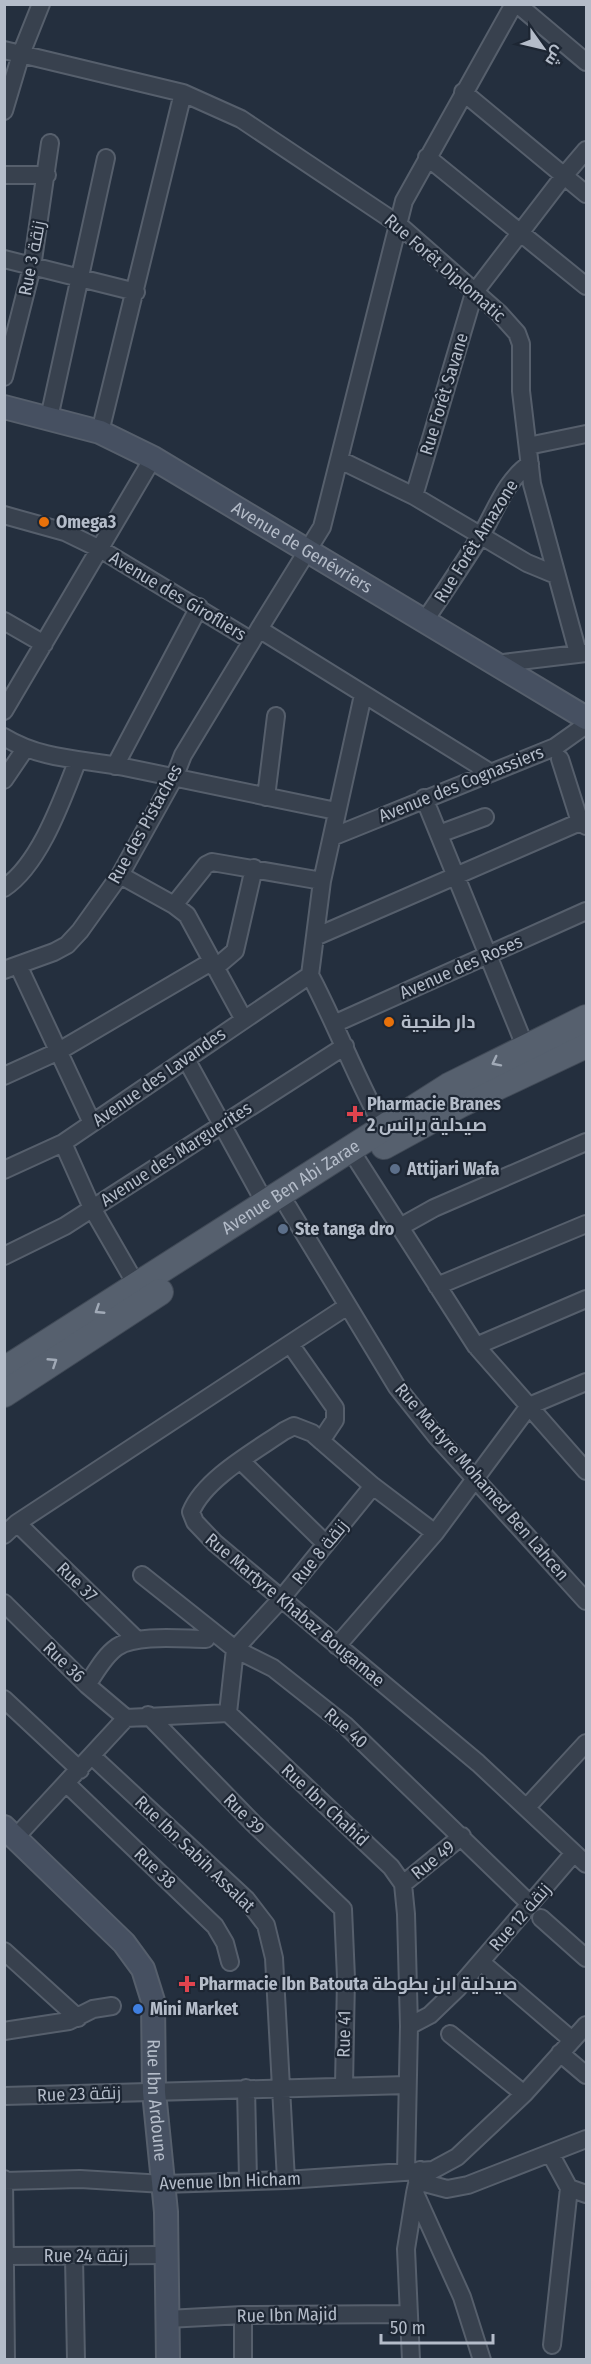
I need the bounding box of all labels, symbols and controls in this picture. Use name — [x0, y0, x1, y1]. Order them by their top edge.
north arrow — [513, 18, 573, 78]
text: ش — [541, 42, 569, 70]
street label: Rue Forêt Diplomatic — [380, 209, 510, 327]
street label: Rue 3 زنقة — [14, 219, 50, 297]
street label: Rue Forêt Savane — [415, 330, 473, 458]
street label: Rue Forêt Amazone — [429, 475, 523, 607]
street label: Avenue de Genévriers — [228, 497, 377, 598]
place label: Omega3 — [56, 511, 117, 533]
marker: Omega3 — [37, 515, 51, 529]
street label: Avenue des Girofliers — [106, 546, 251, 646]
street label: Avenue des Cognassiers — [375, 741, 547, 827]
street label: Rue des Pistaches — [103, 760, 187, 887]
street label: Avenue des Roses — [396, 930, 526, 1004]
place label: دار طنجية — [401, 1011, 475, 1033]
marker: دار طنجية — [382, 1015, 396, 1029]
street label: Avenue des Lavandes — [88, 1023, 230, 1131]
one-way arrow — [492, 1055, 502, 1066]
place label: Pharmacie Branes 2 صيدلية برانس — [366, 1093, 501, 1136]
street label: Avenue des Marguerites — [96, 1097, 256, 1211]
marker: Pharmacie Branes 2 صيدلية برانس — [348, 1107, 362, 1121]
street label: Avenue Ben Abi Zarae — [218, 1135, 364, 1239]
place label: Attijari Wafa — [406, 1158, 500, 1180]
marker: Attijari Wafa — [388, 1162, 402, 1176]
place label: Ste tanga dro — [295, 1218, 395, 1240]
marker: Ste tanga dro — [276, 1222, 290, 1236]
one-way arrow — [95, 1302, 105, 1314]
one-way arrow — [47, 1358, 58, 1369]
street label: Rue Martyre Mohamed Ben Lahcen — [390, 1379, 574, 1585]
street label: Rue 8 زنقة — [287, 1515, 353, 1589]
street label: Rue Martyre Khabaz Bougamae — [201, 1528, 389, 1692]
street label: Rue 37 — [52, 1558, 102, 1606]
street label: Rue 36 — [39, 1637, 89, 1687]
street label: Rue 40 — [320, 1703, 372, 1753]
street label: Rue Ibn Chahid — [277, 1759, 373, 1851]
street label: Rue 39 — [219, 1789, 269, 1839]
street label: Rue Ibn Sabih Assalat — [130, 1791, 260, 1917]
street label: Rue 49 — [407, 1836, 459, 1884]
street label: Rue 38 — [130, 1843, 180, 1893]
street label: Rue 12 زنقة — [484, 1878, 556, 1956]
place label: Pharmacie Ibn Batouta صيدلية ابن بطوطة — [199, 1973, 518, 1995]
marker: Pharmacie Ibn Batouta صيدلية ابن بطوطة — [180, 1977, 194, 1991]
place label: Mini Market — [150, 1998, 239, 2020]
marker: Mini Market — [131, 2002, 145, 2016]
street label: Rue 41 — [333, 2010, 355, 2058]
street label: Rue Ibn Ardoune — [142, 2039, 172, 2163]
street label: Rue 23 زنقة — [37, 2082, 121, 2106]
street label: Avenue Ibn Hicham — [159, 2168, 301, 2194]
street label: Rue 24 زنقة — [44, 2245, 128, 2267]
street label: Rue Ibn Majid — [237, 2303, 337, 2327]
scale bar — [381, 2307, 494, 2345]
text: 50 m — [390, 2317, 426, 2339]

